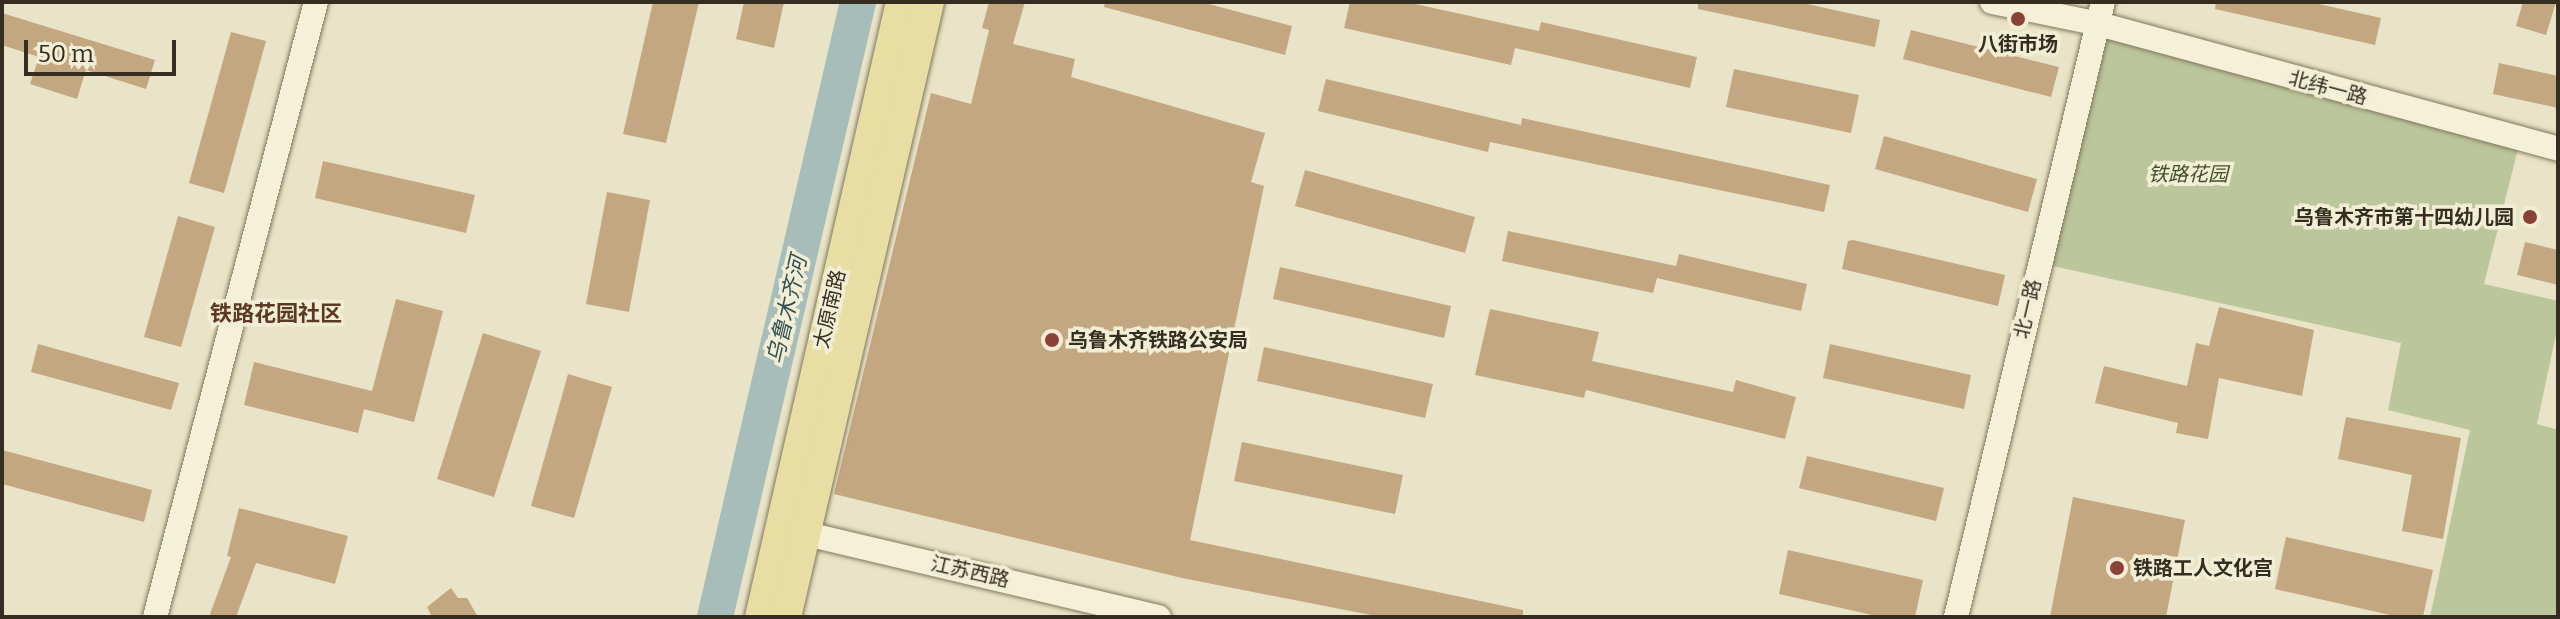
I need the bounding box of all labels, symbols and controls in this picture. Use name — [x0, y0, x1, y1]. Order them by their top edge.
marker: 八街市场 — [2009, 10, 2027, 28]
scale bar — [28, 24, 180, 74]
place label: 八街市场 — [1978, 32, 2058, 56]
text: 50 m — [38, 40, 94, 68]
street label: 北纬一路 — [2286, 66, 2370, 110]
park label: 铁路花园 — [2148, 162, 2228, 186]
place label: 乌鲁木齐市第十四幼儿园 — [2294, 205, 2514, 229]
marker: 乌鲁木齐市第十四幼儿园 — [2521, 208, 2539, 226]
water label: 乌鲁木齐河 — [762, 253, 812, 367]
street label: 太原南路 — [809, 267, 851, 351]
street label: 北一路 — [2010, 277, 2046, 341]
district label: 铁路花园社区 — [210, 301, 342, 327]
place label: 乌鲁木齐铁路公安局 — [1068, 328, 1248, 352]
marker: 乌鲁木齐铁路公安局 — [1043, 331, 1061, 349]
street label: 江苏西路 — [928, 551, 1012, 593]
place label: 铁路工人文化宫 — [2133, 556, 2273, 580]
marker: 铁路工人文化宫 — [2108, 559, 2126, 577]

